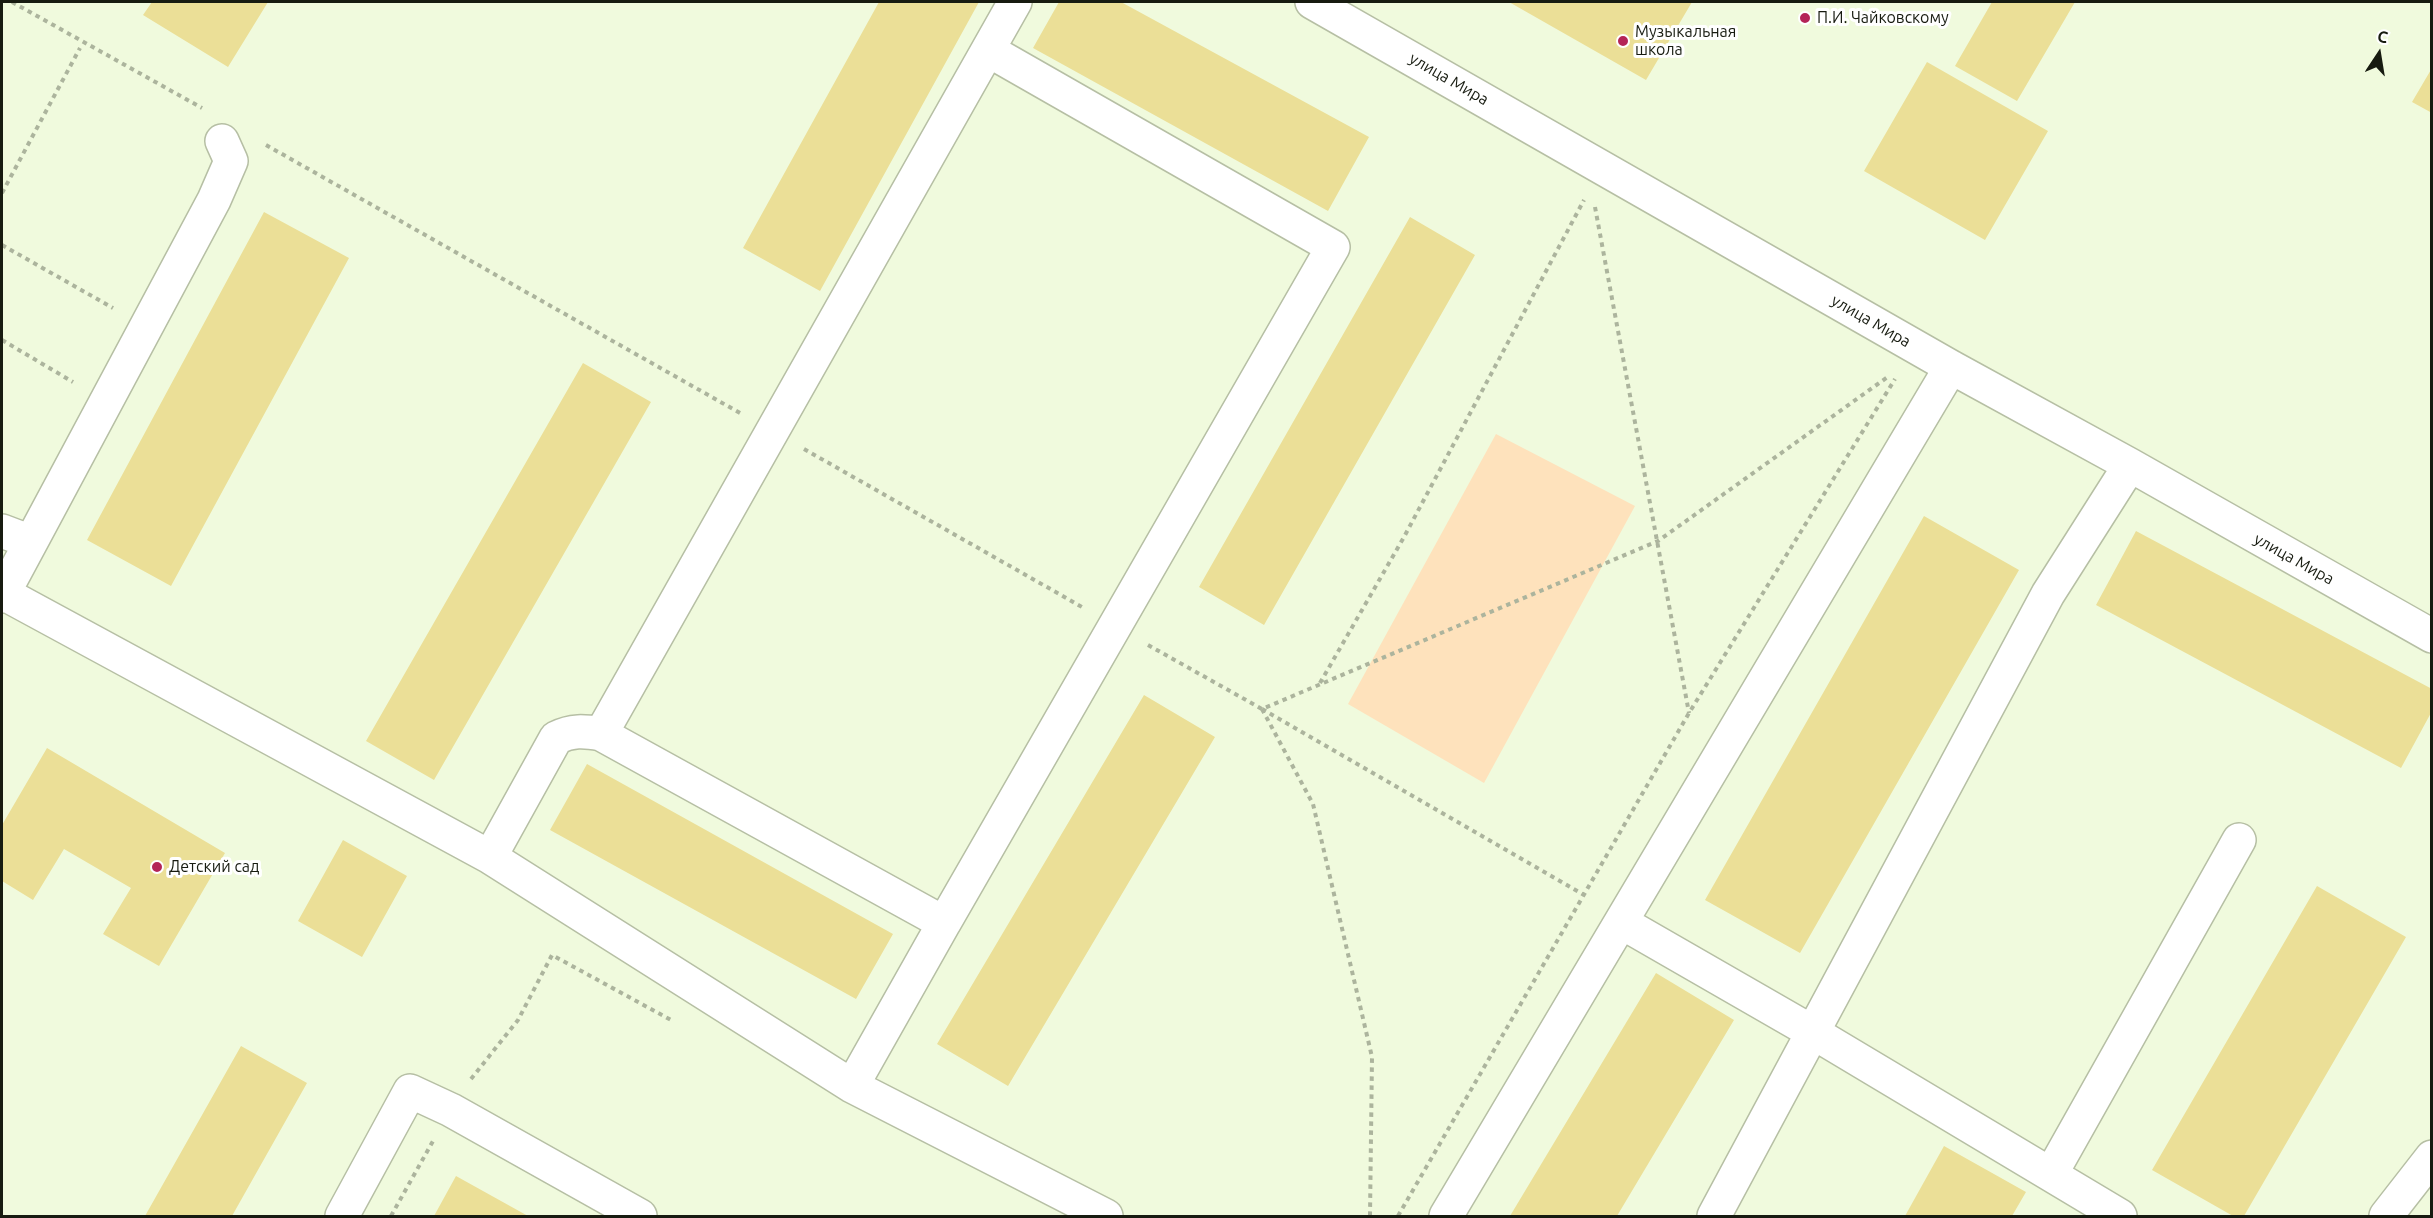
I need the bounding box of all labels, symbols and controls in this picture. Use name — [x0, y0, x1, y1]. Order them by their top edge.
place label: П.И. Чайковскому — [1817, 8, 1949, 28]
marker: П.И. Чайковскому — [1798, 11, 1812, 25]
place label: Музыкальная школа — [1635, 22, 1736, 60]
north arrow — [2349, 24, 2409, 84]
text: С — [2376, 27, 2390, 46]
marker: Музыкальная школа — [1616, 34, 1630, 48]
street label: улица Мира — [1406, 49, 1492, 109]
street label: улица Мира — [1828, 291, 1914, 351]
street label: улица Мира — [2251, 529, 2337, 589]
place label: Детский сад — [169, 857, 259, 877]
marker: Детский сад — [150, 860, 164, 874]

